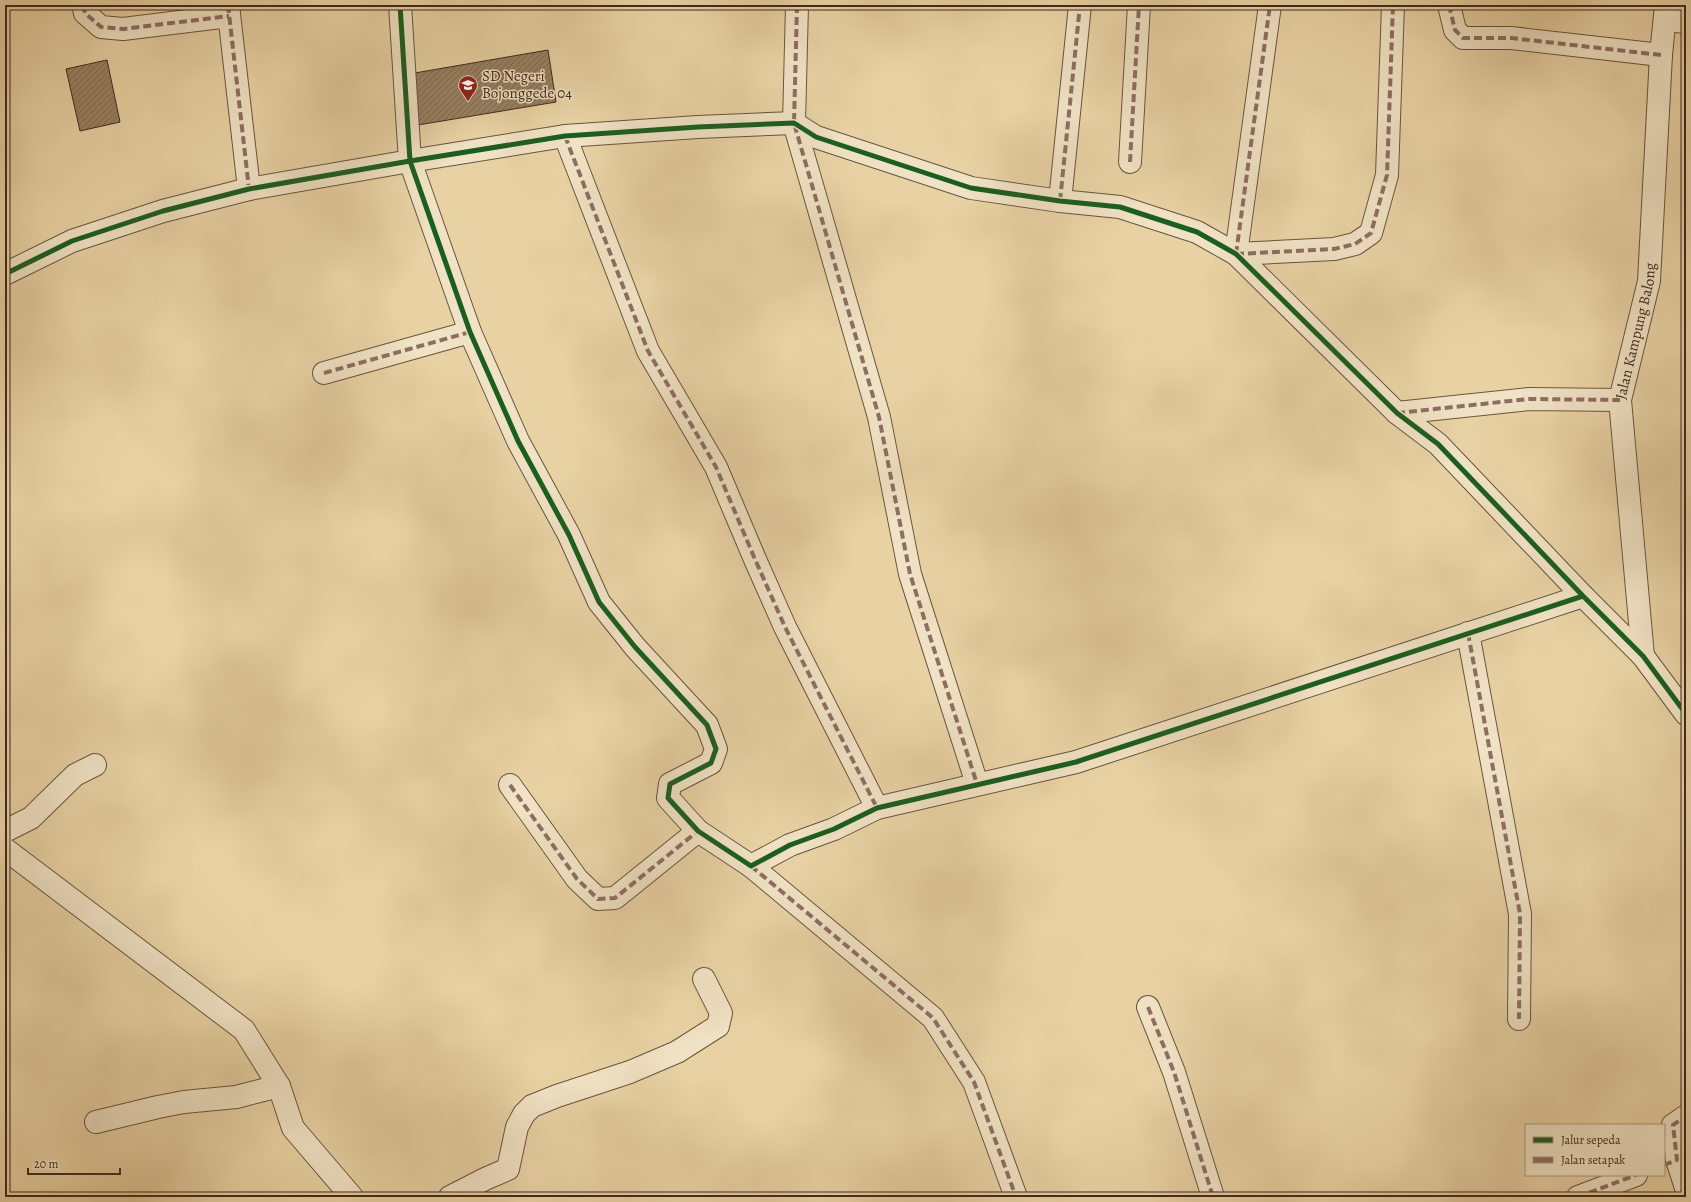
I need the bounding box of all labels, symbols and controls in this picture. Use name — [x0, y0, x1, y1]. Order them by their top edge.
place label: SD Negeri Bojonggede 04 — [482, 66, 572, 103]
school or university icon: SD Negeri Bojonggede 04 — [457, 74, 479, 102]
street label: Jalan Kampung Balong — [1611, 262, 1660, 401]
legend — [1525, 1124, 1665, 1176]
text: Jalur sepeda — [1561, 1132, 1621, 1148]
scale bar — [28, 1150, 120, 1176]
text: Jalan setapak — [1561, 1152, 1625, 1168]
text: 20 m — [34, 1156, 58, 1172]

